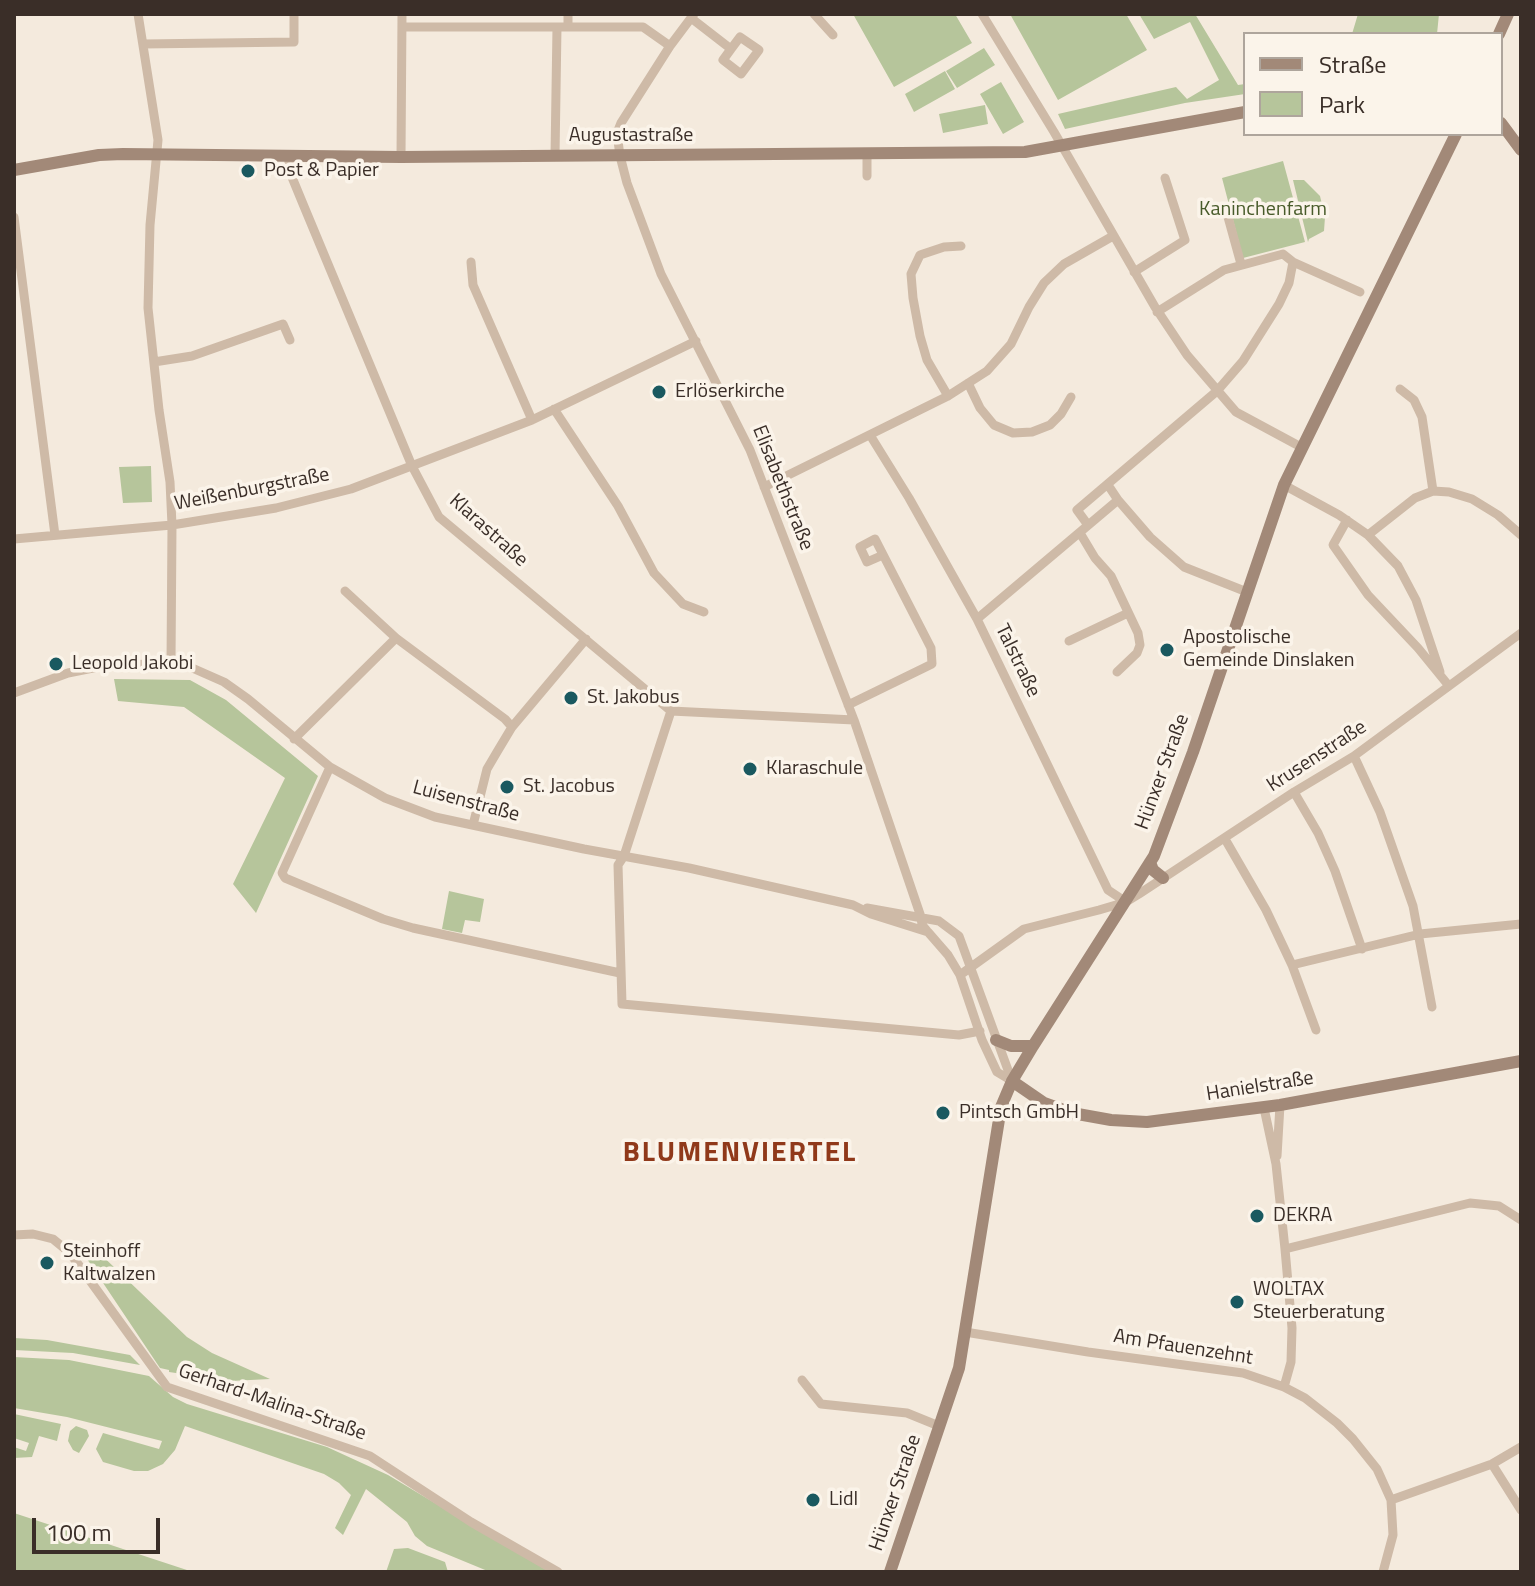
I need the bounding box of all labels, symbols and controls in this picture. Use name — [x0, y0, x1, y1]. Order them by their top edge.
legend — [1243, 32, 1503, 136]
text: Straße — [1319, 46, 1386, 82]
text: Park — [1319, 86, 1365, 122]
street label: Augustastraße — [569, 124, 693, 148]
place label: Post & Papier — [264, 159, 379, 183]
marker: Post & Papier — [239, 162, 257, 180]
park label: Kaninchenfarm — [1199, 198, 1327, 222]
place label: Erlöserkirche — [675, 380, 785, 404]
marker: Erlöserkirche — [650, 383, 668, 401]
street label: Elisabethstraße — [746, 422, 818, 554]
street label: Weißenburgstraße — [173, 463, 331, 517]
street label: Klarastraße — [444, 489, 532, 573]
street label: Talstraße — [989, 621, 1045, 701]
place label: Apostolische Gemeinde Dinslaken — [1183, 626, 1355, 673]
marker: Apostolische Gemeinde Dinslaken — [1158, 641, 1176, 659]
place label: Leopold Jakobi — [72, 652, 193, 676]
marker: Leopold Jakobi — [47, 655, 65, 673]
place label: St. Jakobus — [587, 686, 680, 710]
marker: St. Jakobus — [562, 689, 580, 707]
street label: Hünxer Straße — [1131, 711, 1195, 833]
street label: Krusenstraße — [1263, 716, 1371, 798]
place label: Klaraschule — [766, 757, 863, 781]
marker: Klaraschule — [741, 760, 759, 778]
place label: St. Jacobus — [523, 775, 615, 799]
street label: Luisenstraße — [410, 776, 522, 828]
marker: St. Jacobus — [498, 778, 516, 796]
street label: Hanielstraße — [1205, 1067, 1315, 1107]
place label: Pintsch GmbH — [959, 1101, 1079, 1125]
marker: Pintsch GmbH — [934, 1104, 952, 1122]
district label: BLUMENVIERTEL — [623, 1137, 857, 1171]
place label: DEKRA — [1273, 1204, 1332, 1228]
marker: DEKRA — [1248, 1207, 1266, 1225]
place label: Steinhoff Kaltwalzen — [63, 1240, 156, 1287]
marker: Steinhoff Kaltwalzen — [38, 1254, 56, 1272]
place label: WOLTAX Steuerberatung — [1253, 1278, 1385, 1325]
marker: WOLTAX Steuerberatung — [1228, 1293, 1246, 1311]
street label: Am Pfauenzehnt — [1112, 1325, 1254, 1371]
street label: Gerhard-Malina-Straße — [175, 1360, 369, 1446]
street label: Hünxer Straße — [865, 1432, 927, 1554]
place label: Lidl — [829, 1488, 858, 1512]
marker: Lidl — [804, 1491, 822, 1509]
scale bar — [36, 1502, 164, 1552]
text: 100 m — [46, 1514, 112, 1550]

